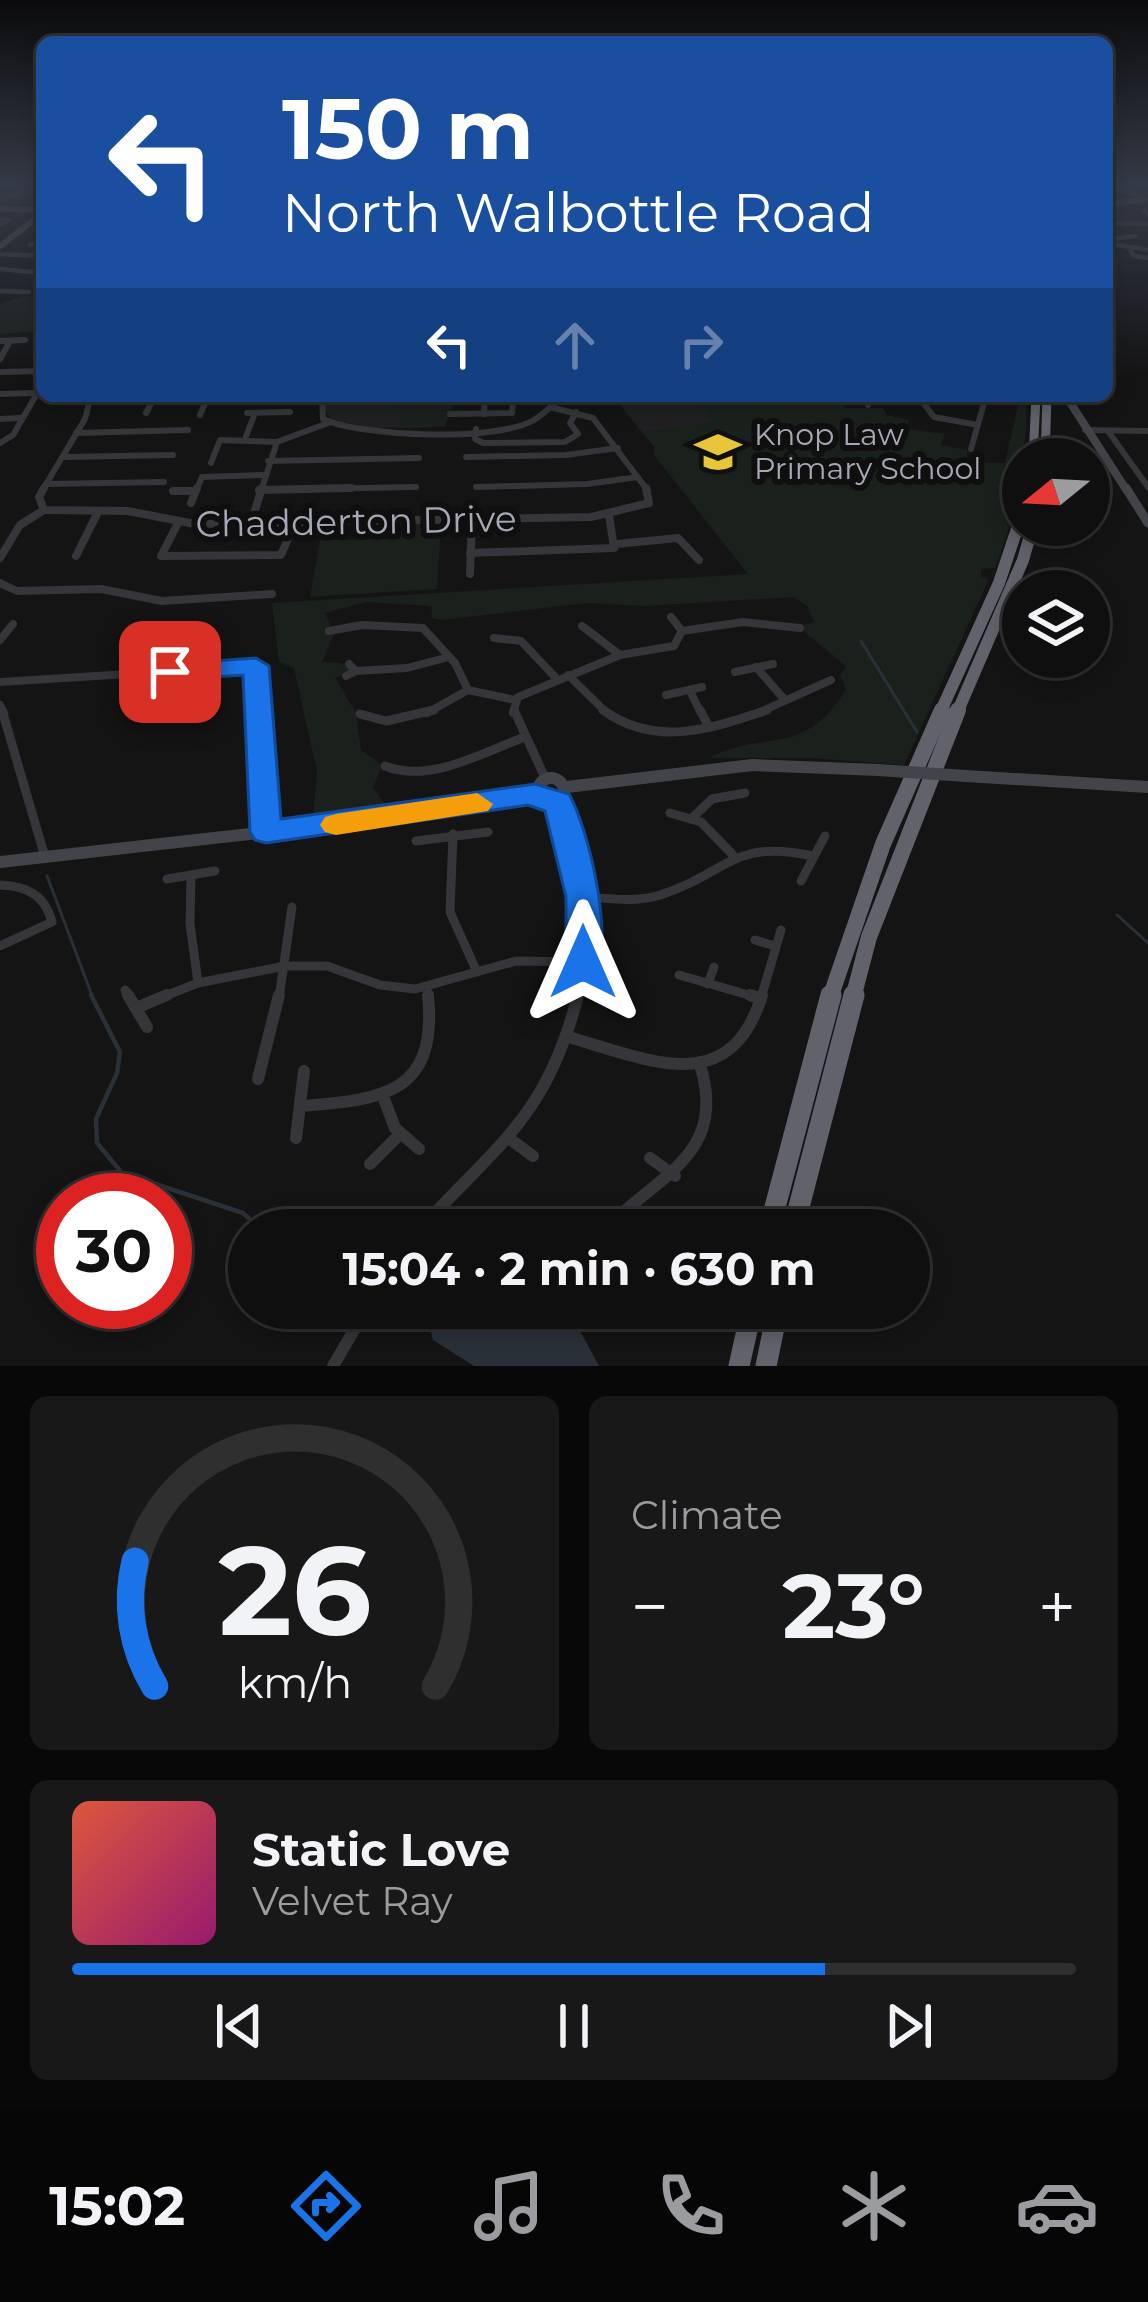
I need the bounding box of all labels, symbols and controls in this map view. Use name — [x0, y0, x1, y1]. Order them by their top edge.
text: 150 m — [282, 78, 534, 180]
icon: left — [84, 84, 240, 240]
text: North Walbottle Road — [282, 180, 874, 246]
icon: left — [416, 312, 482, 378]
icon: ahead — [542, 312, 608, 378]
icon: right — [668, 312, 734, 378]
place label: Knop Law Primary School — [754, 416, 981, 487]
school or university icon: Knop Law Primary School — [693, 427, 743, 477]
north arrow — [1002, 438, 1110, 546]
map controls — [1002, 438, 1110, 678]
street label: Chadderton Drive — [195, 496, 517, 546]
button: layers — [1002, 570, 1110, 678]
pin — [119, 621, 221, 723]
icon: arrive — [137, 639, 203, 705]
position arrow — [520, 899, 646, 1025]
speed limit sign: 30 — [36, 1173, 192, 1329]
text: 15:04 · 2 min · 630 m — [343, 1241, 815, 1296]
text: Climate — [631, 1491, 783, 1539]
text: 26 — [218, 1514, 371, 1666]
text: 23° — [782, 1551, 925, 1661]
text: − — [631, 1566, 669, 1647]
text: + — [1038, 1566, 1076, 1647]
text: km/h — [237, 1656, 352, 1709]
text: Static Love — [252, 1822, 510, 1877]
text: Velvet Ray — [252, 1877, 453, 1925]
icon: previous — [206, 1993, 272, 2059]
icon: pause — [541, 1993, 607, 2059]
icon: next — [876, 1993, 942, 2059]
icon: directions — [284, 2164, 368, 2248]
icon: music — [467, 2164, 551, 2248]
icon: phone — [649, 2164, 733, 2248]
icon: climate — [832, 2164, 916, 2248]
icon: car — [1015, 2164, 1099, 2248]
text: 15:02 — [49, 2173, 185, 2239]

